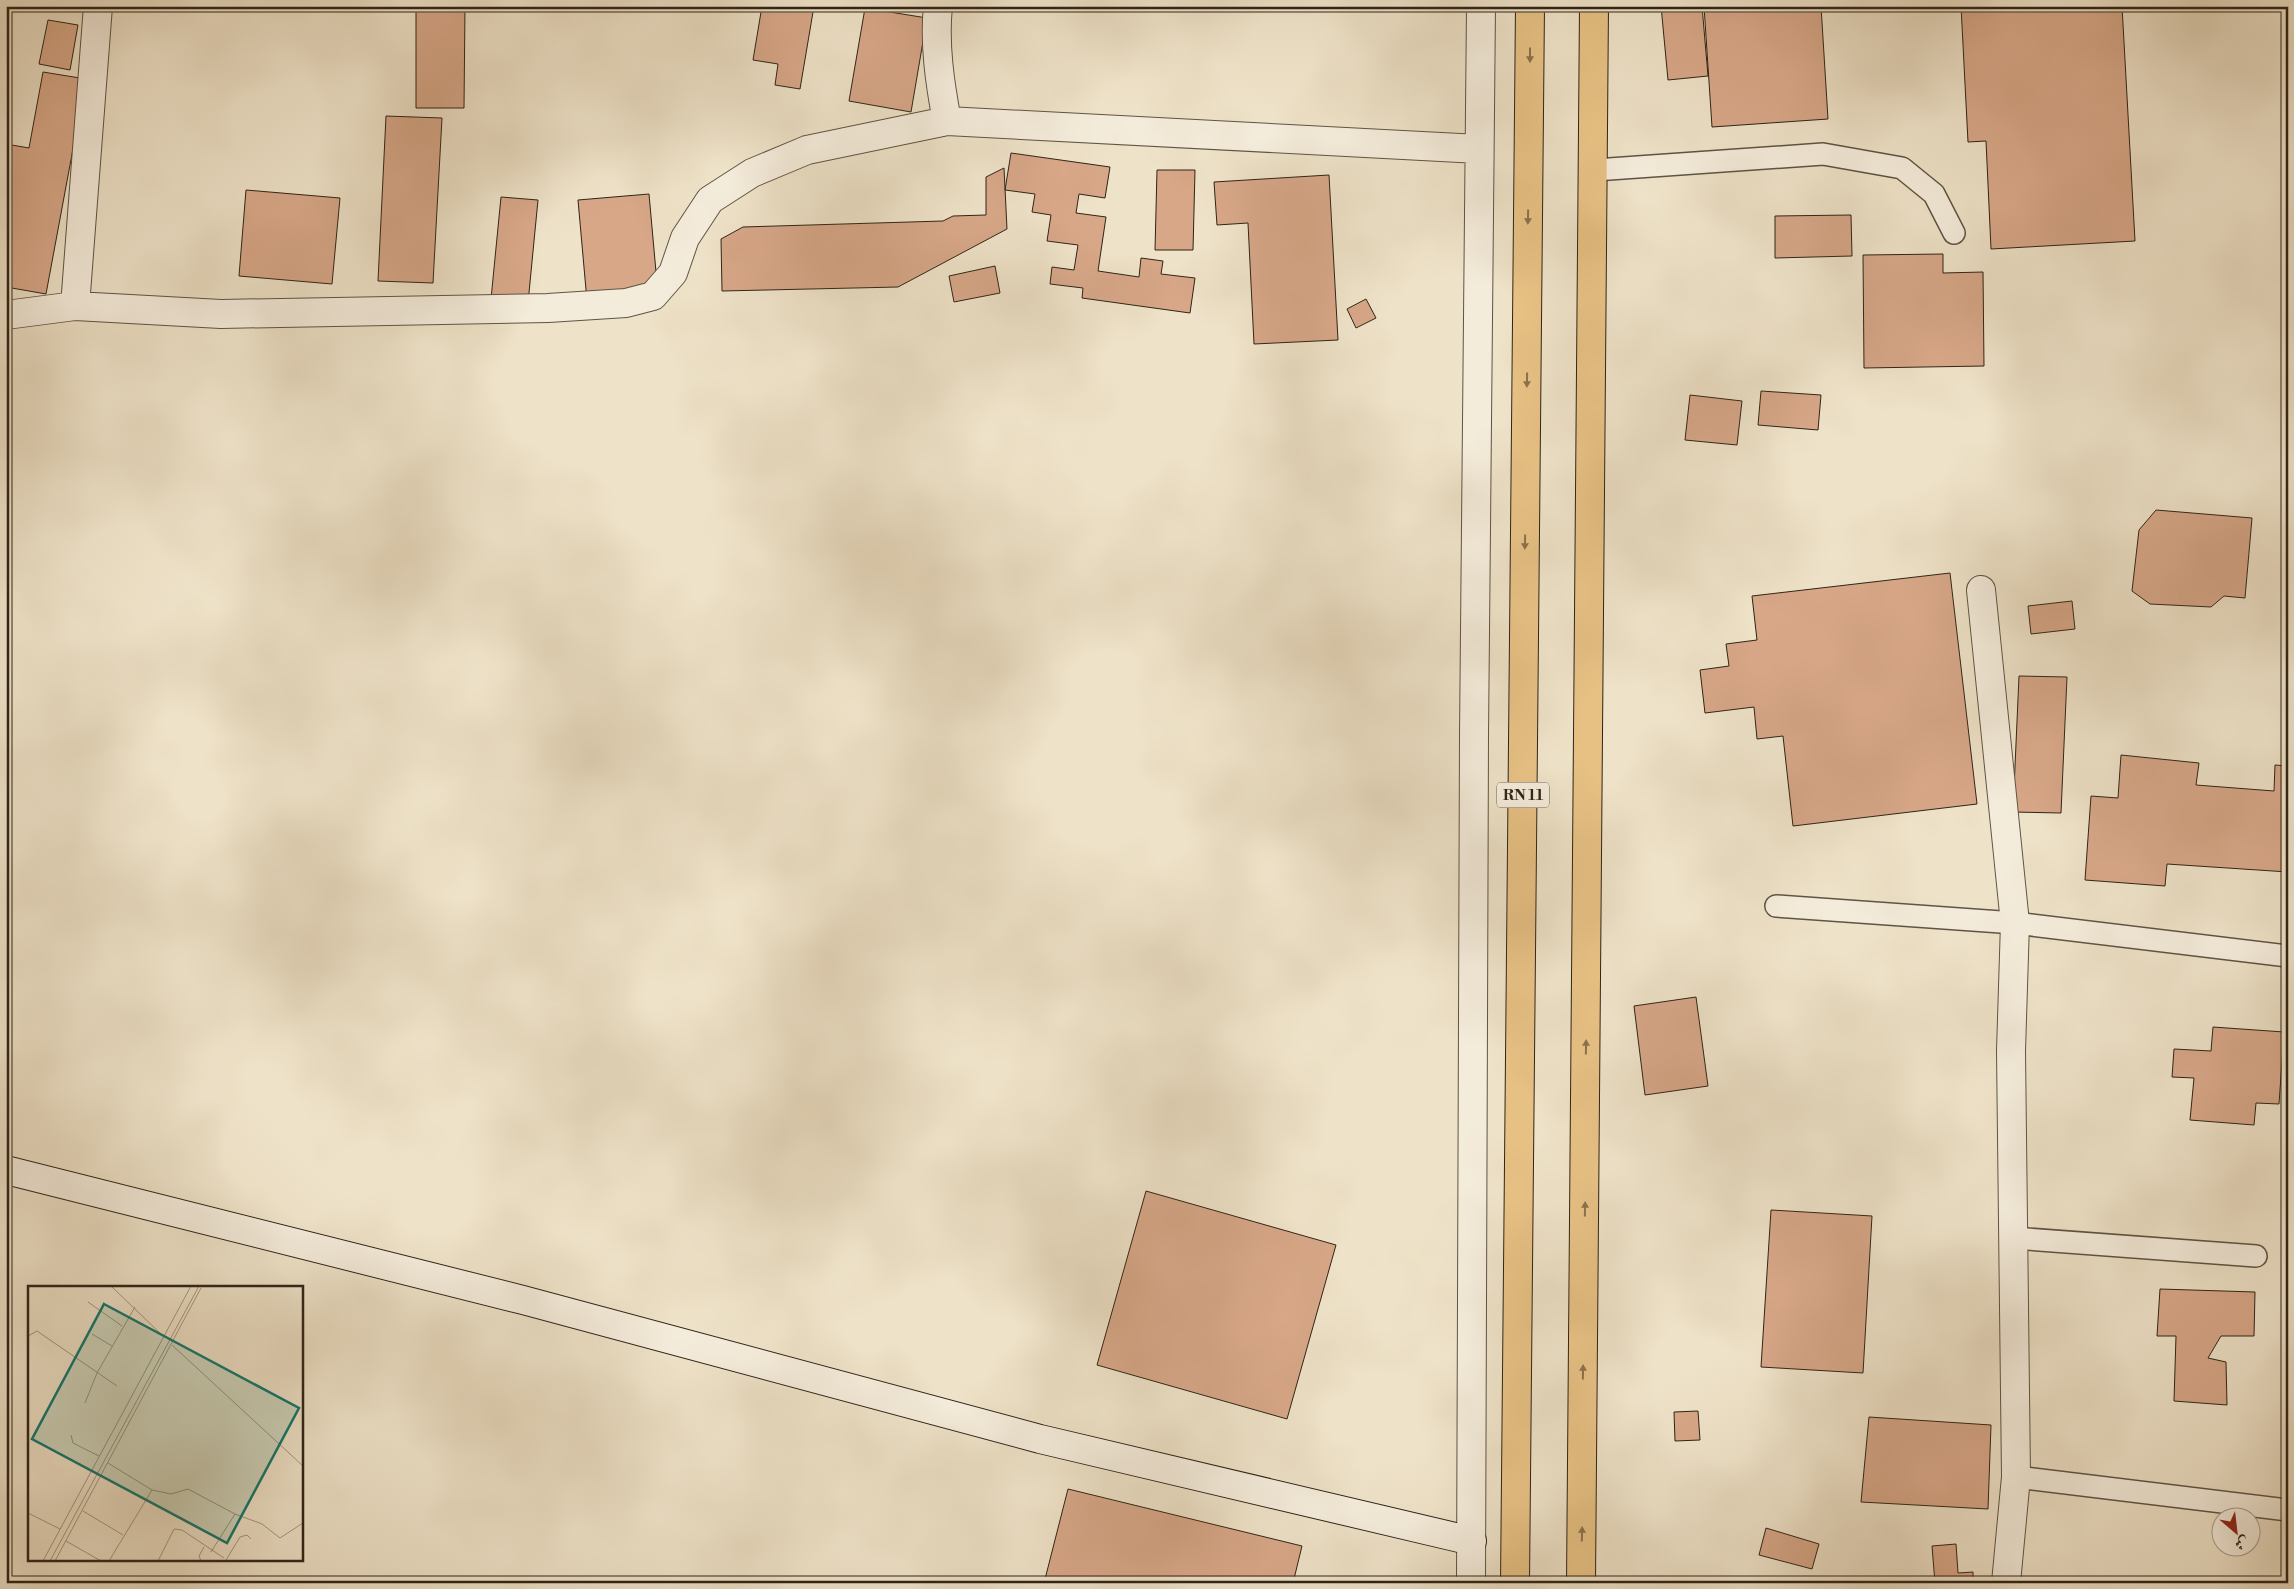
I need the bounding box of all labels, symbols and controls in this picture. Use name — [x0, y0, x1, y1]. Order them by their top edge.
one-way arrow — [1526, 47, 1534, 63]
one-way arrow — [1524, 210, 1532, 226]
one-way arrow — [1523, 372, 1531, 388]
one-way arrow — [1521, 535, 1529, 551]
road number: RN 11 — [1497, 782, 1549, 808]
one-way arrow — [1582, 1038, 1590, 1054]
one-way arrow — [1581, 1201, 1589, 1217]
inset map — [28, 1286, 302, 1562]
one-way arrow — [1579, 1363, 1587, 1379]
north arrow — [2212, 1506, 2262, 1556]
one-way arrow — [1578, 1526, 1586, 1542]
text: ش — [2231, 1531, 2252, 1554]

